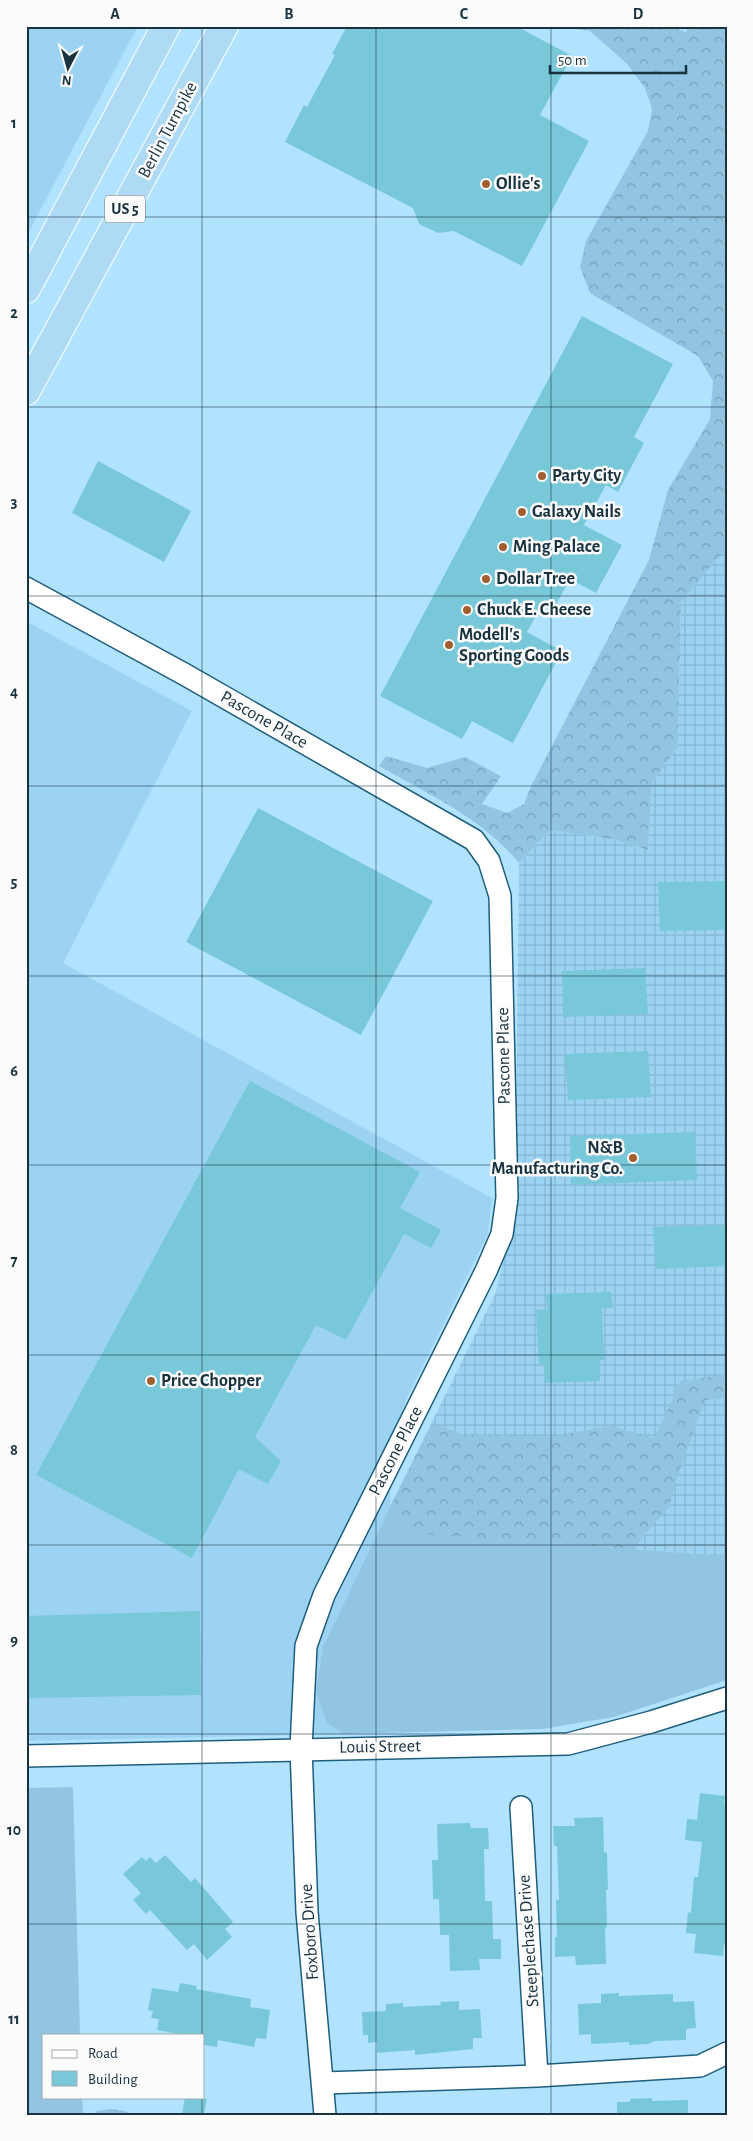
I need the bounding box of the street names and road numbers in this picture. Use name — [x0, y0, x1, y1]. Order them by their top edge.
street label: Berlin Turnpike — [135, 79, 201, 181]
road number: US 5 — [105, 195, 145, 222]
street label: Pascone Place — [217, 688, 311, 752]
street label: Pascone Place — [494, 1007, 514, 1105]
street label: Pascone Place — [366, 1404, 426, 1498]
street label: Louis Street — [339, 1737, 421, 1757]
street label: Steeplechase Drive — [515, 1874, 543, 2008]
street label: Foxboro Drive — [298, 1883, 322, 1981]

